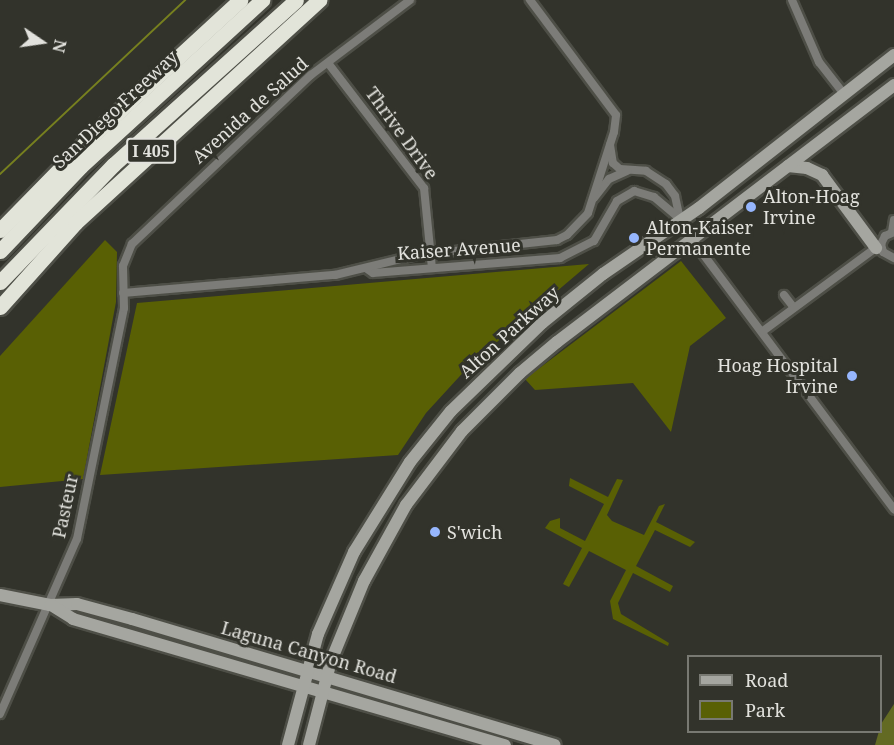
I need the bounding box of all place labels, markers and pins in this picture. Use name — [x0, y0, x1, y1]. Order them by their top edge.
place label: Alton-Hoag Irvine — [763, 186, 860, 228]
marker: Alton-Hoag Irvine — [744, 200, 758, 214]
place label: Alton-Kaiser Permanente — [646, 217, 753, 260]
marker: Alton-Kaiser Permanente — [627, 231, 641, 245]
place label: Hoag Hospital Irvine — [717, 355, 838, 398]
marker: Hoag Hospital Irvine — [843, 367, 861, 385]
place label: S'wich — [447, 521, 502, 543]
marker: S'wich — [428, 525, 442, 539]

